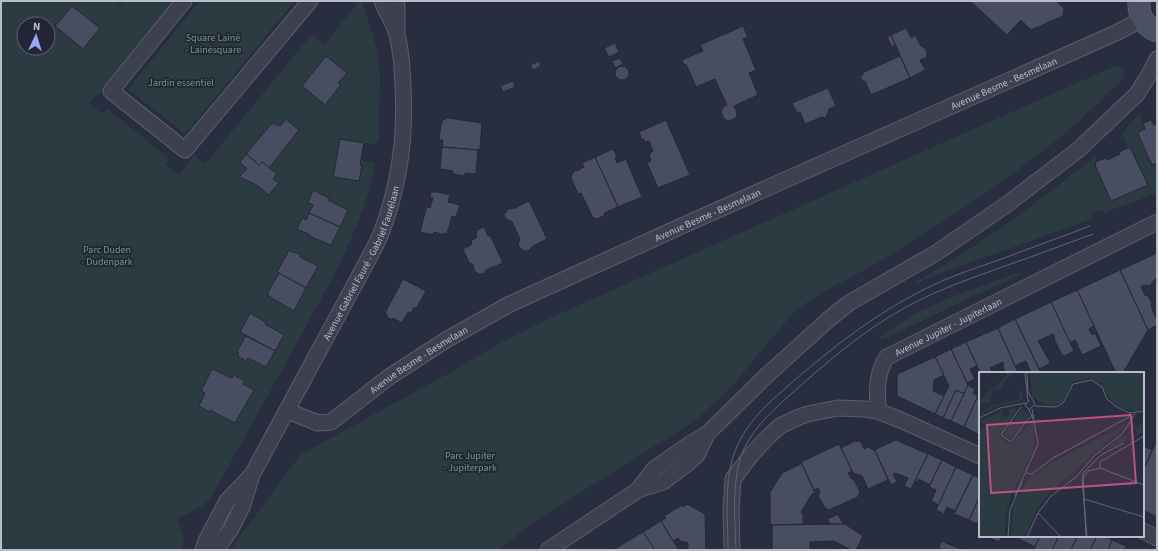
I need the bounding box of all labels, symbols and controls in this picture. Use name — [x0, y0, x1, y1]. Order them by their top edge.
north arrow — [16, 16, 56, 56]
text: N — [32, 19, 41, 34]
park label: Square Lainé - Lainésquare — [185, 31, 241, 57]
street label: Avenue Besme - Besmelaan — [949, 54, 1059, 113]
park label: Jardin essentiel — [148, 76, 214, 90]
street label: Avenue Gabriel Fauré - Gabriel Faurélaan — [320, 184, 403, 343]
street label: Avenue Besme - Besmelaan — [653, 186, 763, 245]
park label: Parc Duden - Dudenpark — [81, 243, 133, 269]
street label: Avenue Jupiter - Jupiterlaan — [892, 295, 1004, 360]
street label: Avenue Besme - Besmelaan — [367, 323, 471, 398]
inset map — [979, 372, 1144, 537]
park label: Parc Jupiter - Jupiterpark — [443, 449, 497, 475]

